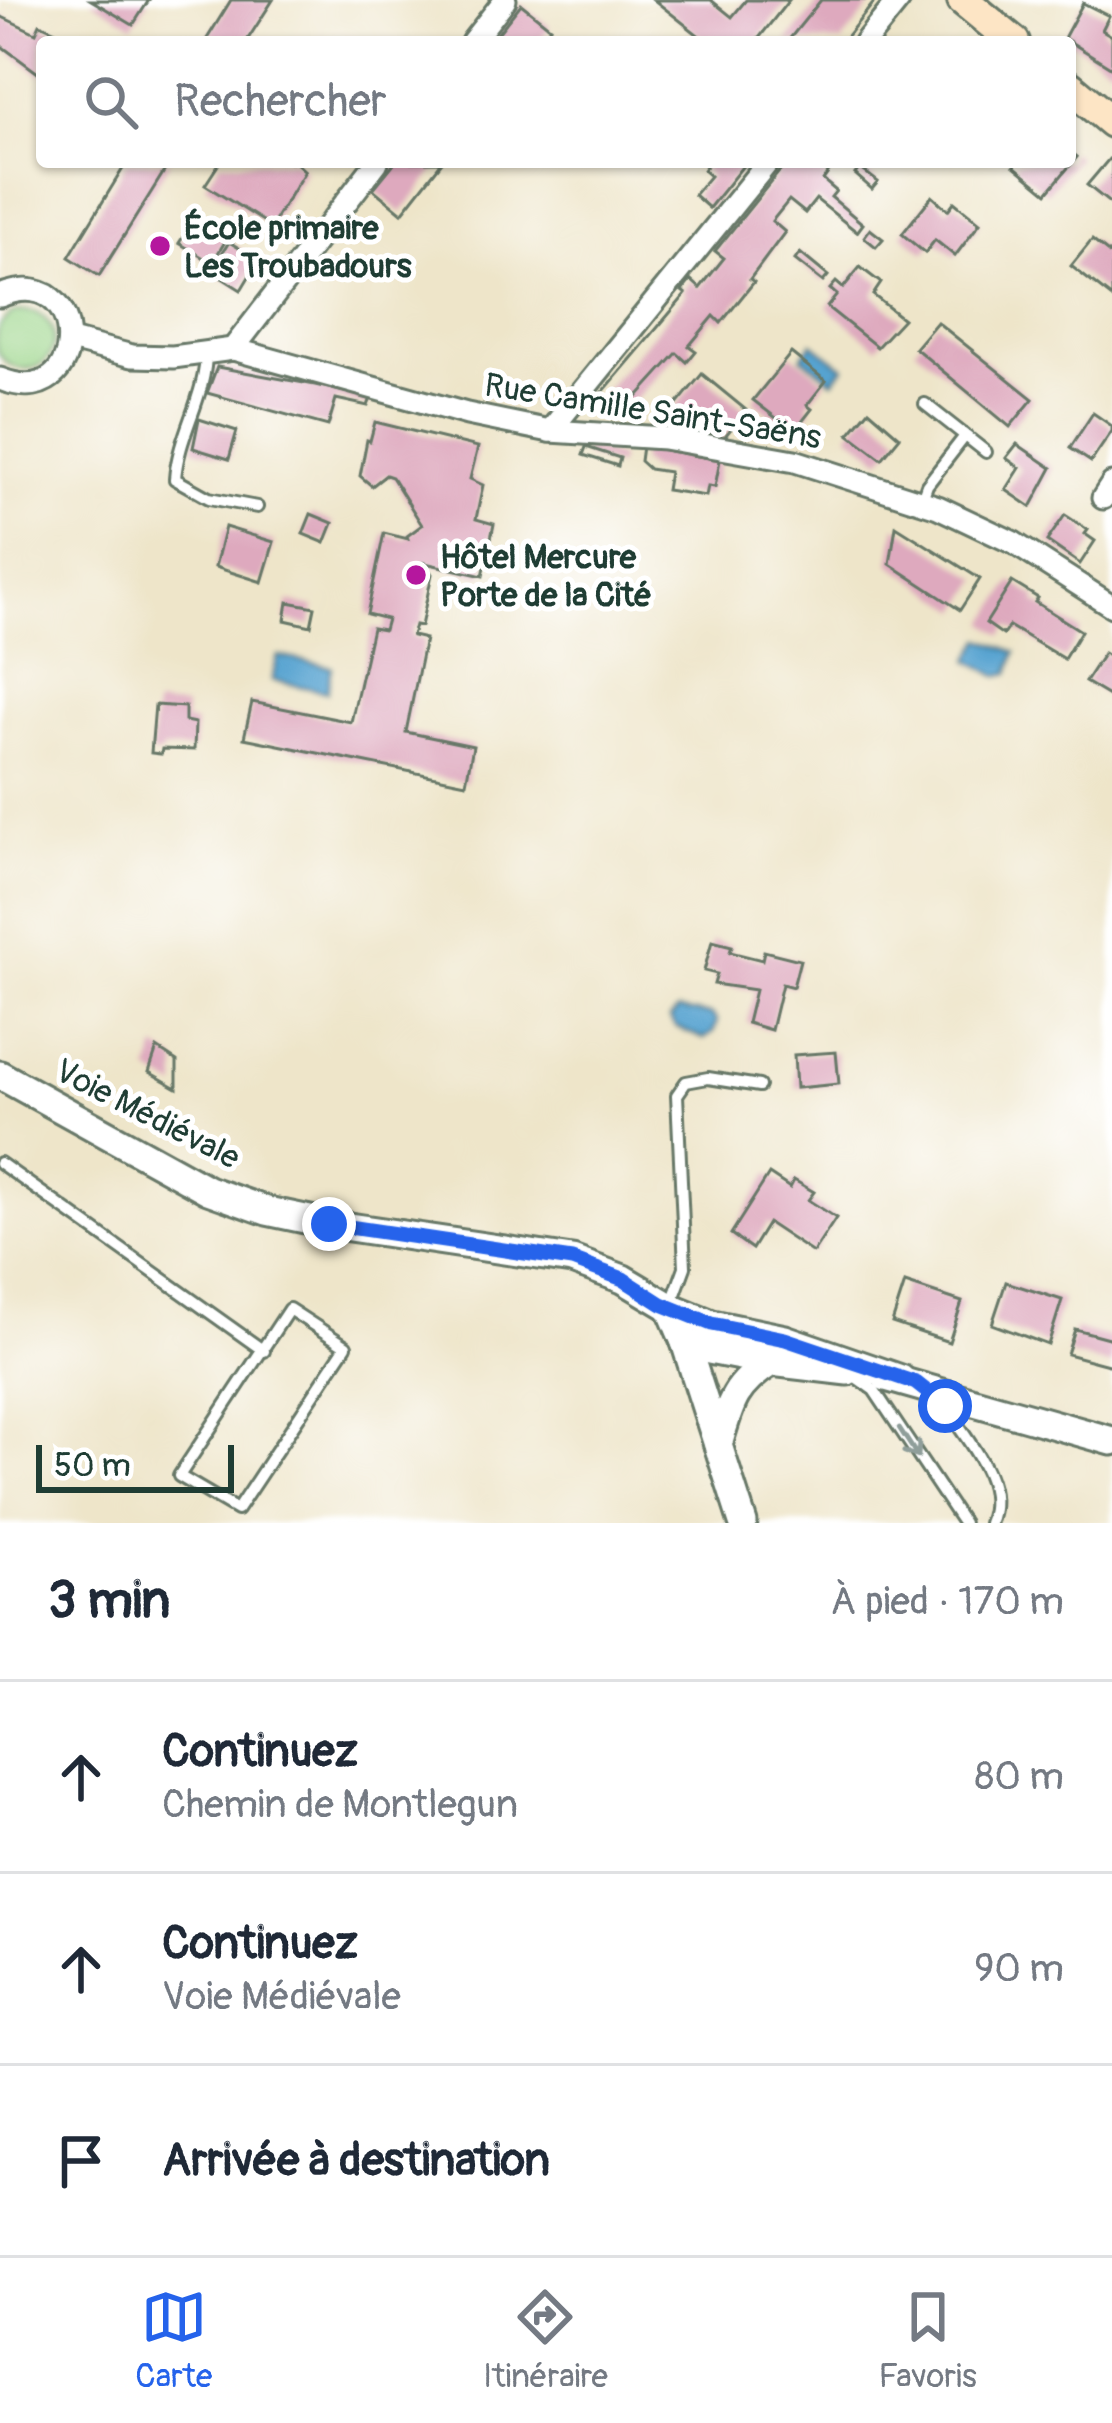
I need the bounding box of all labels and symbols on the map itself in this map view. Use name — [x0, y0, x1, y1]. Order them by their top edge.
place label: École primaire Les Troubadours — [184, 208, 412, 287]
marker: École primaire Les Troubadours — [147, 233, 173, 259]
street label: Rue Camille Saint-Saëns — [482, 365, 824, 458]
place label: Hôtel Mercure Porte de la Cité — [440, 537, 652, 616]
marker: Hôtel Mercure Porte de la Cité — [403, 562, 429, 588]
street label: Voie Médiévale — [48, 1050, 247, 1178]
route end — [302, 1197, 356, 1251]
route start — [918, 1379, 972, 1433]
one-way arrow — [896, 1425, 921, 1459]
scale bar — [36, 1439, 234, 1492]

